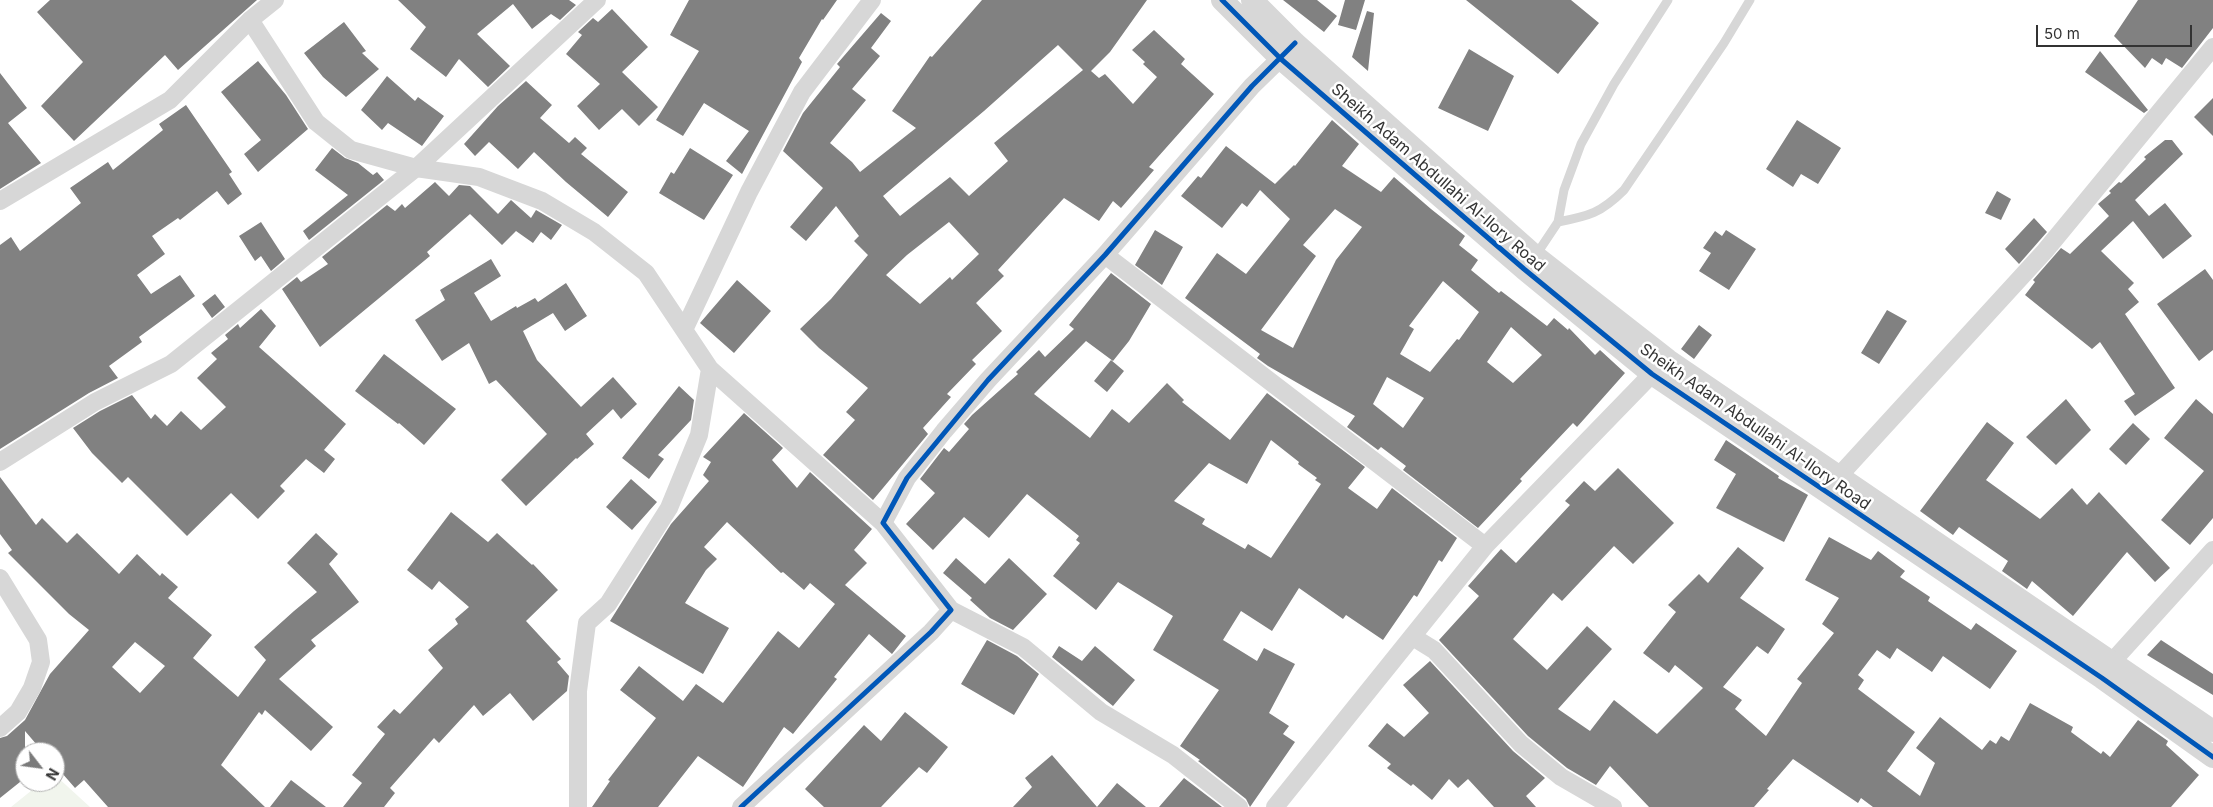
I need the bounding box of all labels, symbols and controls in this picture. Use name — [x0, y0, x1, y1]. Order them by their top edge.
scale bar — [2038, 15, 2194, 47]
text: 50 m — [2044, 24, 2080, 43]
street label: Sheikh Adam Abdullahi Al-Ilory Road — [1327, 80, 1549, 276]
street label: Sheikh Adam Abdullahi Al-Ilory Road — [1636, 340, 1874, 514]
north arrow — [15, 742, 65, 792]
text: N — [43, 765, 63, 783]

